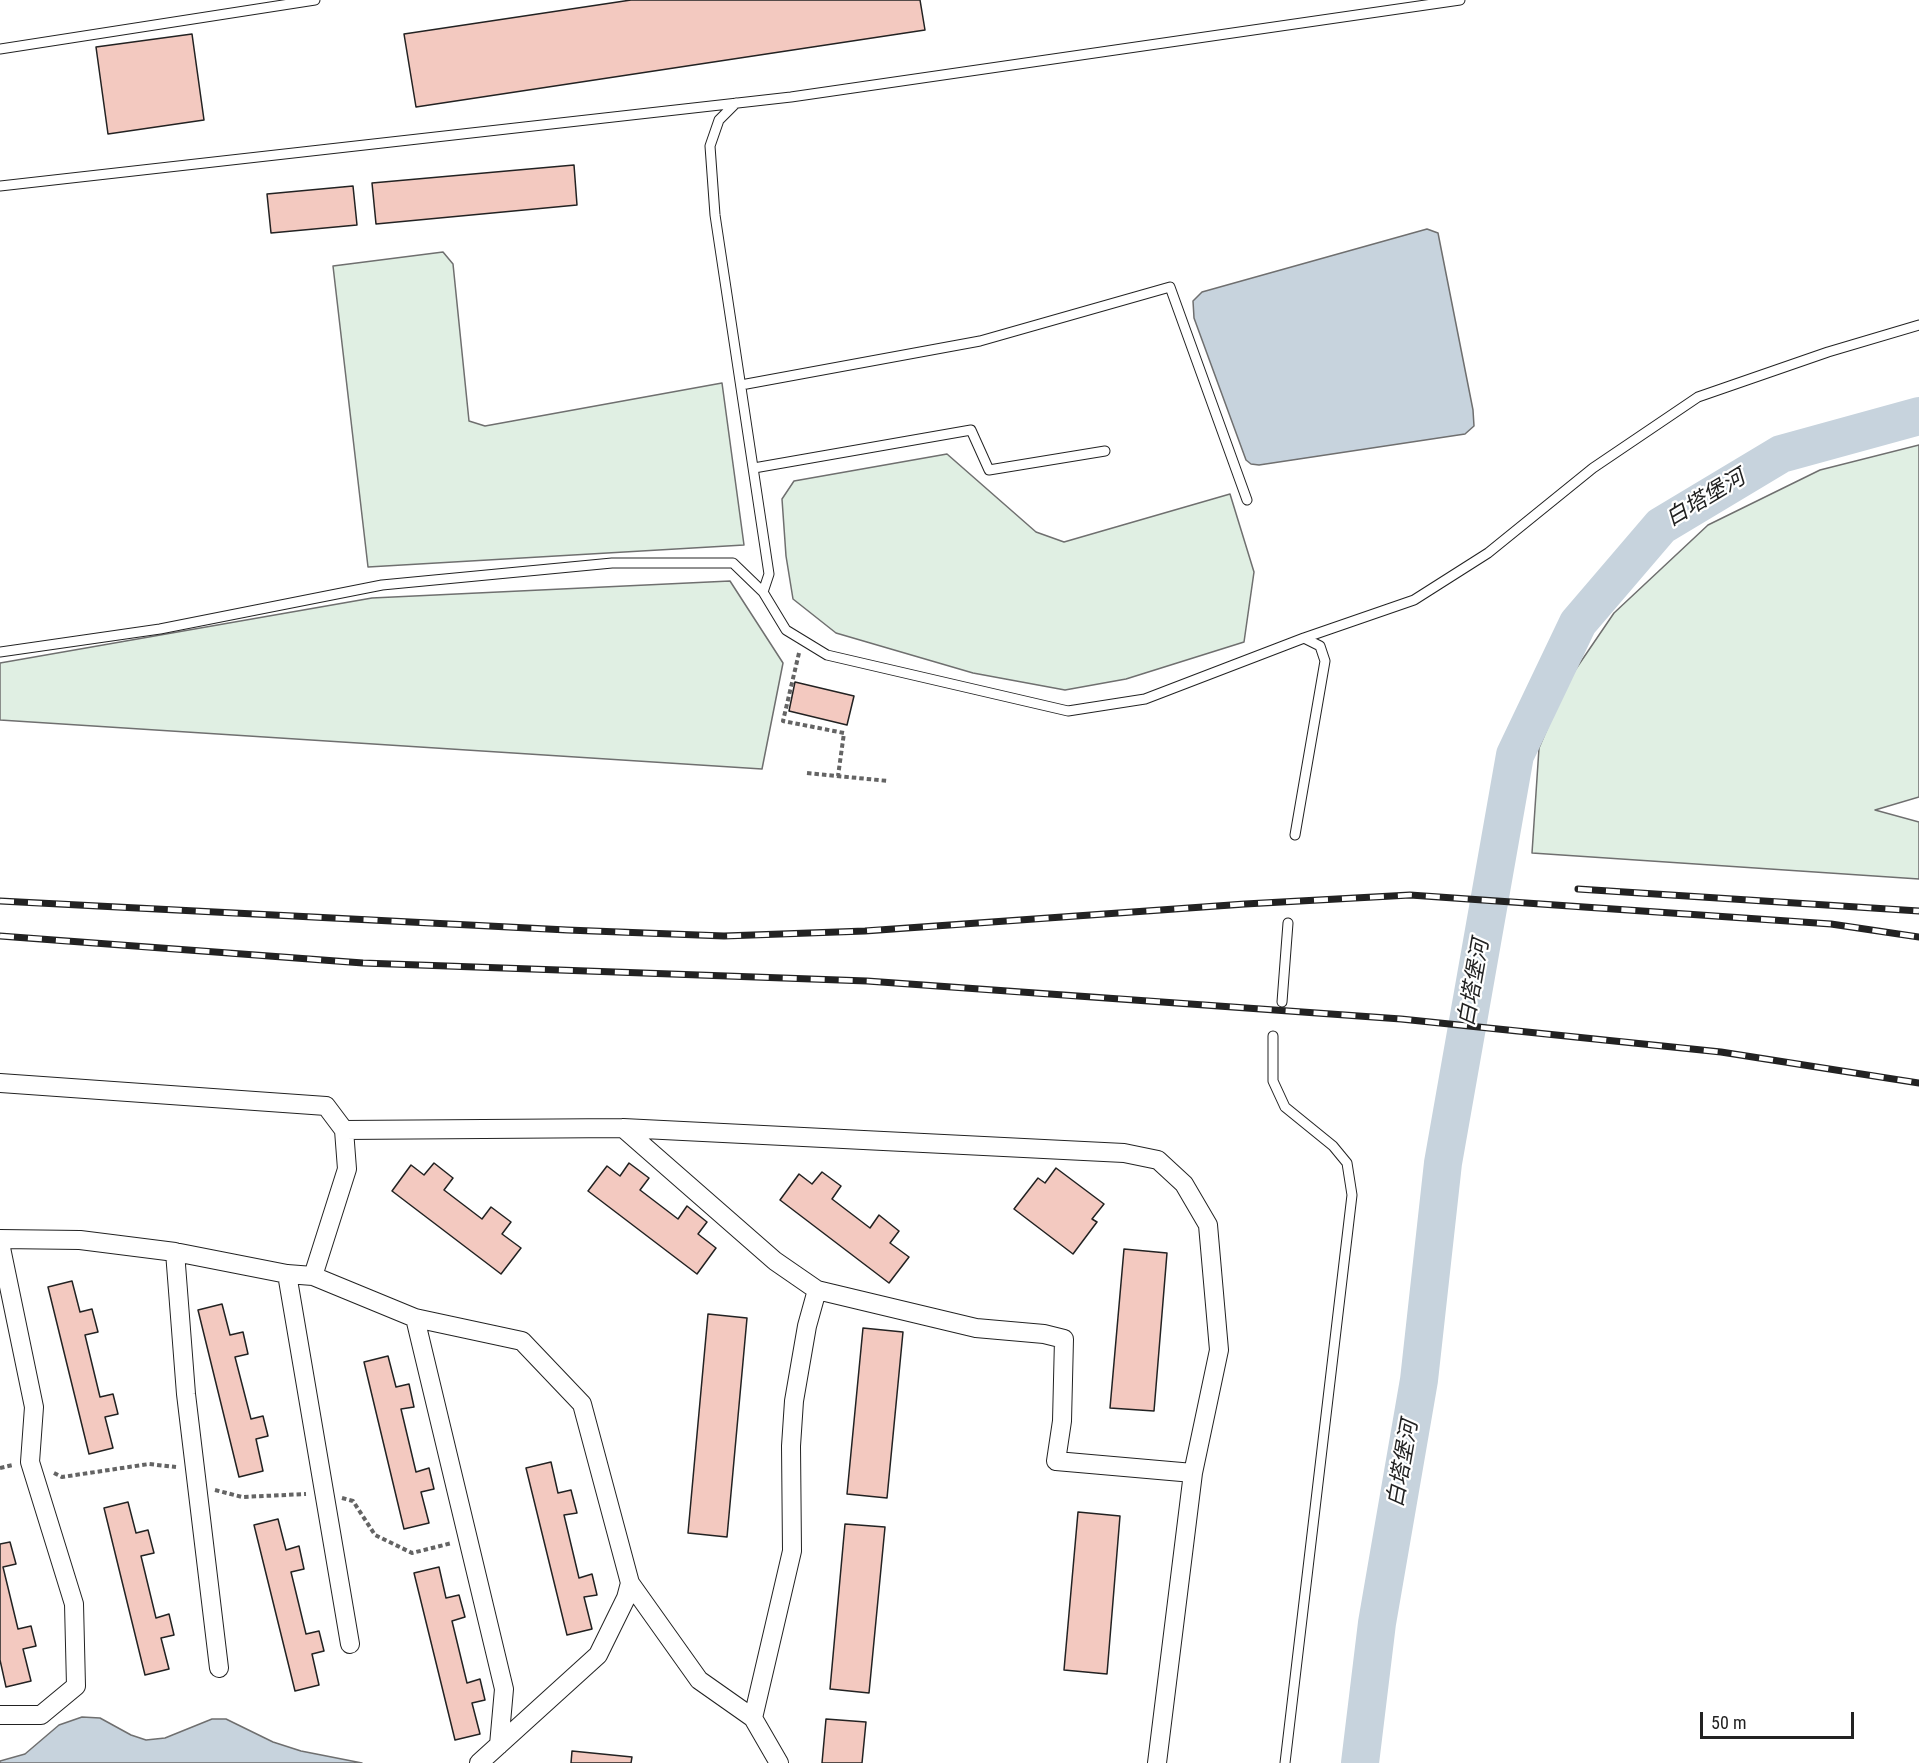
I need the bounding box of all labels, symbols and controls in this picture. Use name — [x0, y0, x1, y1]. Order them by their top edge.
water label: 白塔堡河 — [1661, 465, 1751, 533]
water label: 白塔堡河 — [1454, 937, 1496, 1029]
water label: 白塔堡河 — [1383, 1418, 1425, 1510]
scale bar — [1703, 1700, 1858, 1738]
text: 50 m — [1711, 1712, 1746, 1733]

